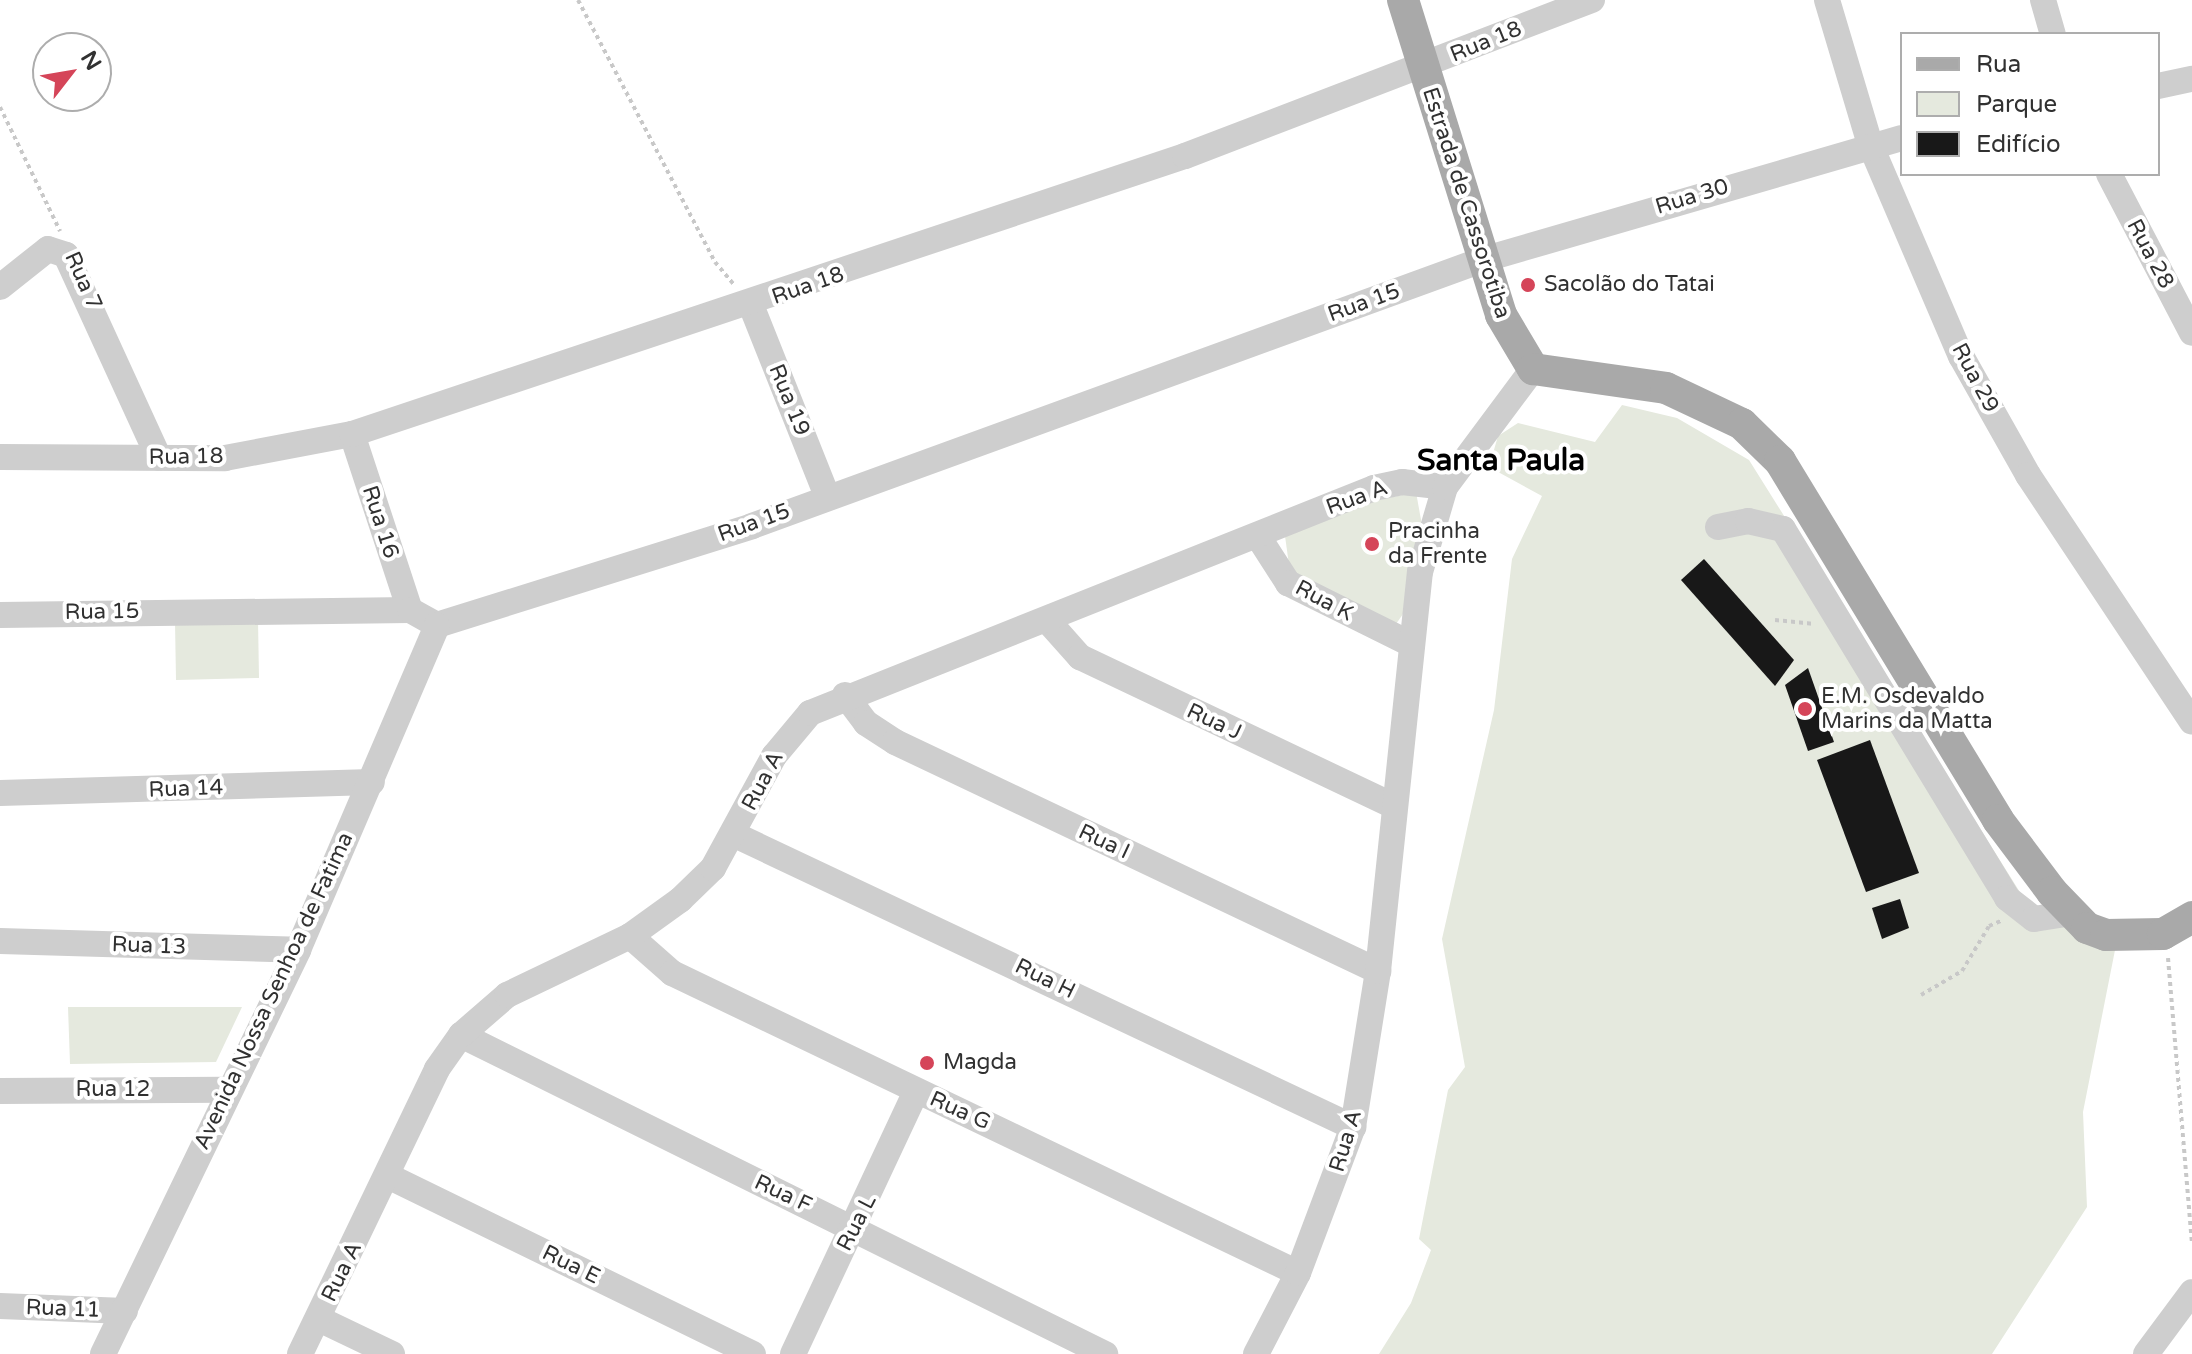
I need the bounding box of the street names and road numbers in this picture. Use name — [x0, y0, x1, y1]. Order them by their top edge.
street label: Rua 18 — [1446, 16, 1526, 68]
street label: Estrada de Cassorotiba — [1416, 84, 1516, 322]
street label: Rua 30 — [1652, 173, 1732, 221]
street label: Rua 28 — [2121, 215, 2179, 293]
street label: Rua 7 — [59, 248, 107, 314]
street label: Rua 18 — [768, 261, 848, 311]
street label: Rua 15 — [1324, 278, 1404, 328]
street label: Rua 29 — [1946, 339, 2004, 417]
street label: Rua 19 — [763, 360, 815, 440]
street label: Rua 18 — [148, 443, 224, 471]
street label: Rua A — [1323, 475, 1391, 521]
street label: Rua 16 — [356, 482, 404, 562]
street label: Rua 15 — [714, 498, 794, 548]
street label: Rua K — [1290, 575, 1358, 627]
street label: Rua 15 — [64, 598, 140, 626]
street label: Rua J — [1182, 698, 1246, 746]
street label: Rua A — [736, 747, 790, 815]
street label: Rua 14 — [148, 775, 224, 803]
street label: Rua I — [1074, 819, 1134, 865]
street label: Avenida Nossa Senhoa de Fatima — [189, 828, 359, 1154]
street label: Rua 13 — [111, 932, 187, 960]
street label: Rua H — [1011, 953, 1079, 1005]
street label: Rua 12 — [76, 1077, 150, 1103]
street label: Rua G — [925, 1086, 995, 1136]
street label: Rua A — [1324, 1107, 1368, 1175]
street label: Rua F — [750, 1169, 816, 1219]
street label: Rua L — [832, 1190, 882, 1256]
street label: Rua A — [316, 1238, 368, 1306]
street label: Rua E — [538, 1240, 604, 1290]
street label: Rua 11 — [25, 1295, 101, 1323]

